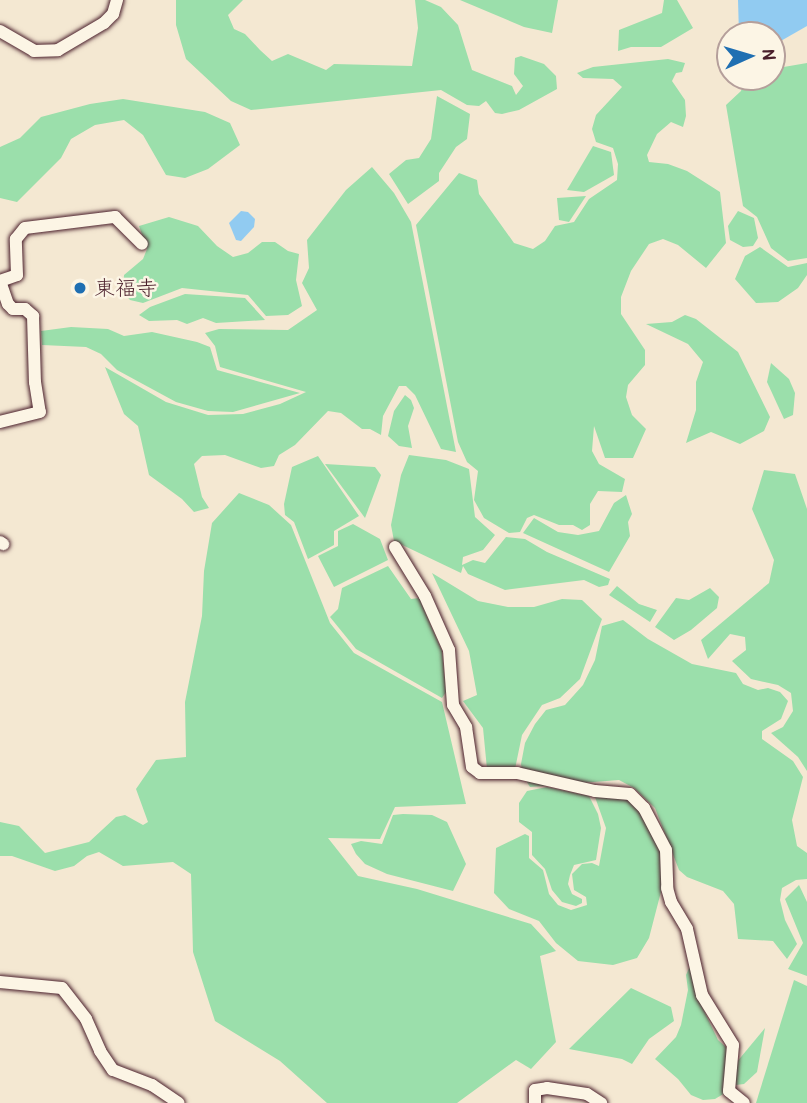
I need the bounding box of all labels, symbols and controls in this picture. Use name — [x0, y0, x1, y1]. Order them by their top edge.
north arrow — [716, 21, 786, 91]
text: N — [757, 49, 783, 61]
place label: 東福寺 — [94, 275, 157, 301]
marker: 東福寺 — [72, 280, 88, 296]

